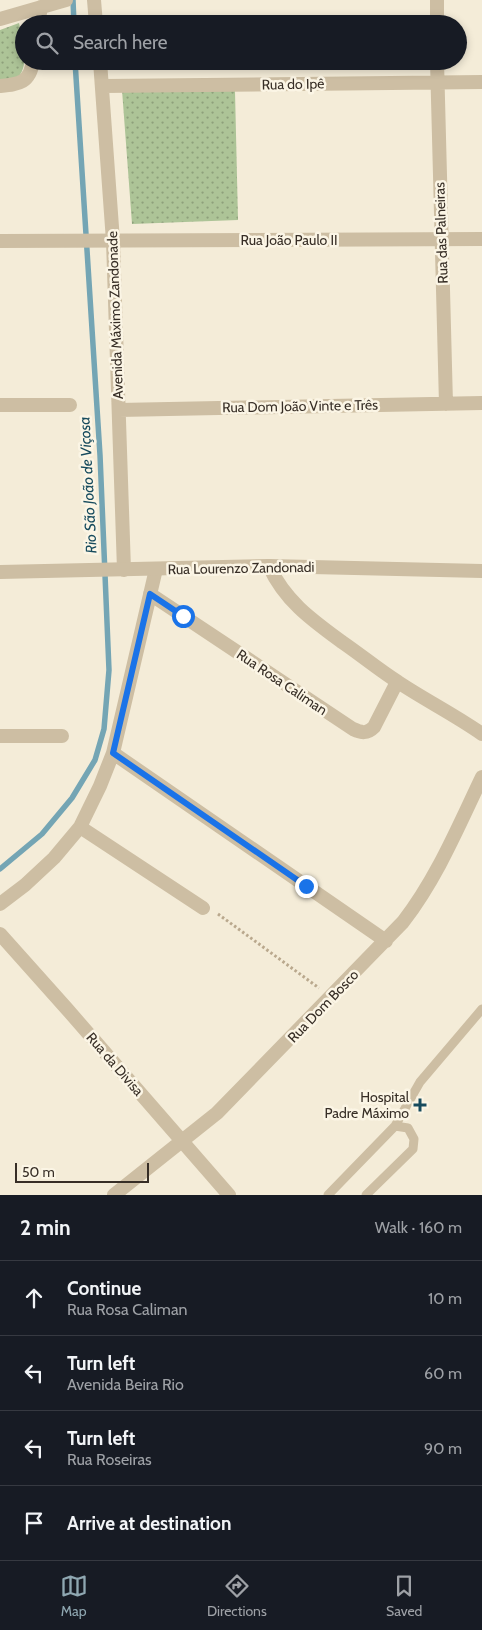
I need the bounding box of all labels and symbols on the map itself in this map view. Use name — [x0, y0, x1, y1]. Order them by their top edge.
street label: Rua do Ipê — [262, 74, 324, 94]
street label: Rua das Palneiras — [430, 182, 452, 284]
street label: Avenida Máximo Zandonade — [103, 231, 127, 399]
street label: Rua João Paulo II — [240, 231, 338, 249]
street label: Rua Dom João Vinte e Três — [222, 396, 378, 416]
water label: Rio São João de Viçosa — [75, 416, 101, 554]
street label: Rua Lourenzo Zandonadi — [167, 558, 315, 578]
route start — [172, 605, 195, 628]
street label: Rua Rosa Caliman — [233, 645, 331, 719]
route end — [295, 875, 318, 898]
street label: Rua Dom Bosco — [284, 966, 363, 1046]
street label: Rua da Divisa — [82, 1028, 148, 1100]
place label: Hospital Padre Máximo — [325, 1088, 410, 1122]
marker: Hospital Padre Máximo — [413, 1098, 427, 1112]
scale bar — [15, 1160, 149, 1183]

